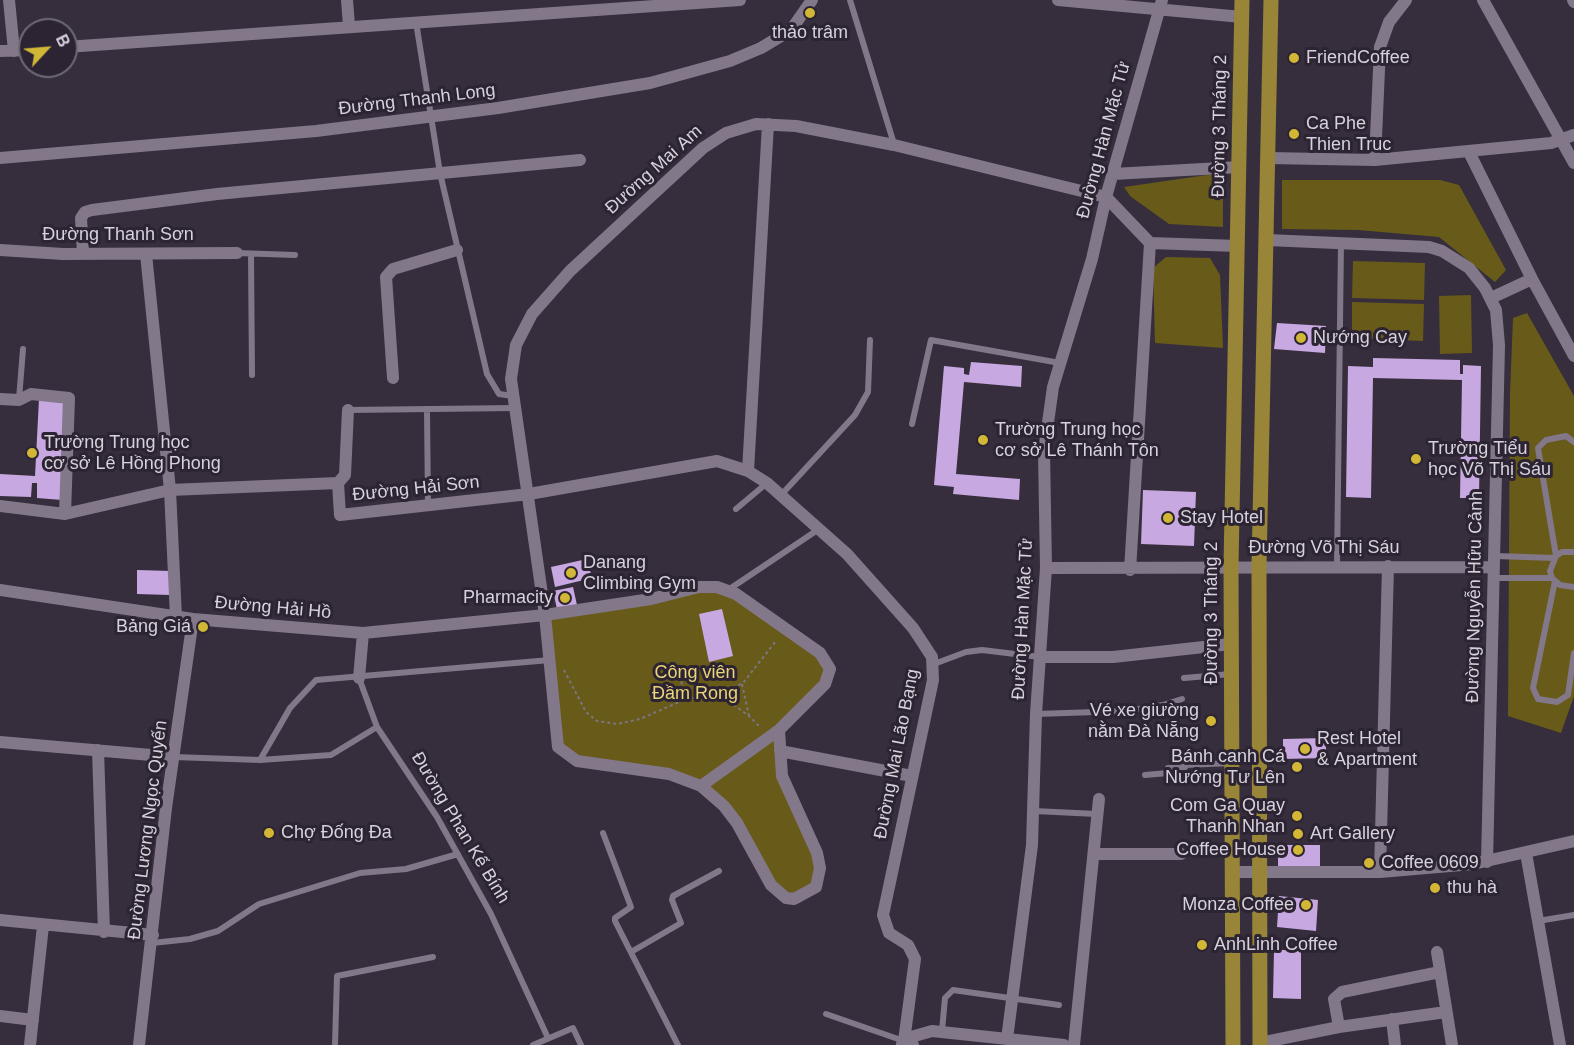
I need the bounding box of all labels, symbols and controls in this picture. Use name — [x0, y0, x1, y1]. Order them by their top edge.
marker: thảo trâm — [803, 6, 817, 20]
north arrow — [18, 18, 78, 78]
place label: thảo trâm — [772, 22, 848, 44]
text: B — [53, 32, 73, 50]
place label: FriendCoffee — [1306, 47, 1410, 69]
marker: FriendCoffee — [1287, 51, 1301, 65]
street label: Đường 3 Tháng 2 — [1208, 54, 1232, 198]
street label: Đường Hàn Mặc Tử — [1073, 59, 1135, 221]
street label: Đường Thanh Long — [337, 80, 497, 120]
place label: Ca Phe Thien Truc — [1306, 113, 1391, 156]
street label: Đường Mai Am — [601, 121, 707, 219]
marker: Ca Phe Thien Truc — [1287, 127, 1301, 141]
street label: Đường Thanh Sơn — [42, 224, 194, 246]
place label: Nướng Cay — [1313, 327, 1407, 349]
marker: Nướng Cay — [1294, 331, 1308, 345]
place label: Trường Trung học cơ sở Lê Thánh Tôn — [995, 419, 1159, 462]
place label: Trường Trung học cơ sở Lê Hồng Phong — [44, 432, 221, 474]
marker: Trường Trung học cơ sở Lê Thánh Tôn — [976, 433, 990, 447]
place label: Trường Tiểu học Võ Thị Sáu — [1428, 438, 1551, 480]
marker: Trường Trung học cơ sở Lê Hồng Phong — [25, 446, 39, 460]
marker: Trường Tiểu học Võ Thị Sáu — [1409, 452, 1423, 466]
street label: Đường Hải Sơn — [351, 472, 481, 506]
street label: Đường Nguyễn Hữu Cảnh — [1462, 491, 1488, 703]
place label: Stay Hotel — [1180, 507, 1263, 529]
marker: Stay Hotel — [1161, 511, 1175, 525]
street label: Đường Võ Thị Sáu — [1249, 537, 1399, 559]
street label: Đường Hàn Mặc Tử — [1008, 538, 1038, 700]
street label: Đường 3 Tháng 2 — [1201, 542, 1223, 684]
place label: Danang Climbing Gym — [583, 552, 696, 594]
marker: Danang Climbing Gym — [564, 566, 578, 580]
place label: Pharmacity — [463, 587, 553, 609]
marker: Pharmacity — [558, 591, 572, 605]
street label: Đường Hải Hồ — [214, 592, 332, 624]
place label: Bảng Giá — [116, 616, 191, 638]
marker: Bảng Giá — [196, 620, 210, 634]
park label: Công viên Đầm Rong — [652, 662, 738, 704]
street label: Đường Mai Lão Bạng — [870, 667, 924, 841]
place label: Vé xe giường nằm Đà Nẵng — [1088, 700, 1199, 742]
marker: Vé xe giường nằm Đà Nẵng — [1204, 714, 1218, 728]
street label: Đường Lương Ngọc Quyến — [124, 719, 172, 941]
place label: Rest Hotel & Apartment — [1317, 728, 1417, 771]
marker: Rest Hotel & Apartment — [1298, 742, 1312, 756]
place label: Bánh canh Cá Nướng Tư Lên — [1165, 746, 1285, 789]
street label: Đường Phan Kế Bính — [406, 748, 514, 908]
marker: Bánh canh Cá Nướng Tư Lên — [1290, 760, 1304, 774]
place label: Com Ga Quay Thanh Nhan — [1170, 795, 1285, 838]
marker: Com Ga Quay Thanh Nhan — [1290, 809, 1304, 823]
place label: Chợ Đống Đa — [281, 822, 392, 844]
place label: Art Gallery — [1310, 823, 1395, 845]
marker: Chợ Đống Đa — [262, 826, 276, 840]
marker: Art Gallery — [1291, 827, 1305, 841]
place label: Coffee House — [1176, 839, 1286, 861]
marker: Coffee House — [1291, 843, 1305, 857]
place label: Coffee 0609 — [1381, 852, 1479, 874]
marker: Coffee 0609 — [1362, 856, 1376, 870]
place label: thu hà — [1447, 877, 1497, 899]
marker: thu hà — [1428, 881, 1442, 895]
place label: Monza Coffee — [1182, 894, 1294, 916]
marker: Monza Coffee — [1299, 898, 1313, 912]
place label: AnhLinh Coffee — [1214, 934, 1338, 956]
marker: AnhLinh Coffee — [1195, 938, 1209, 952]

